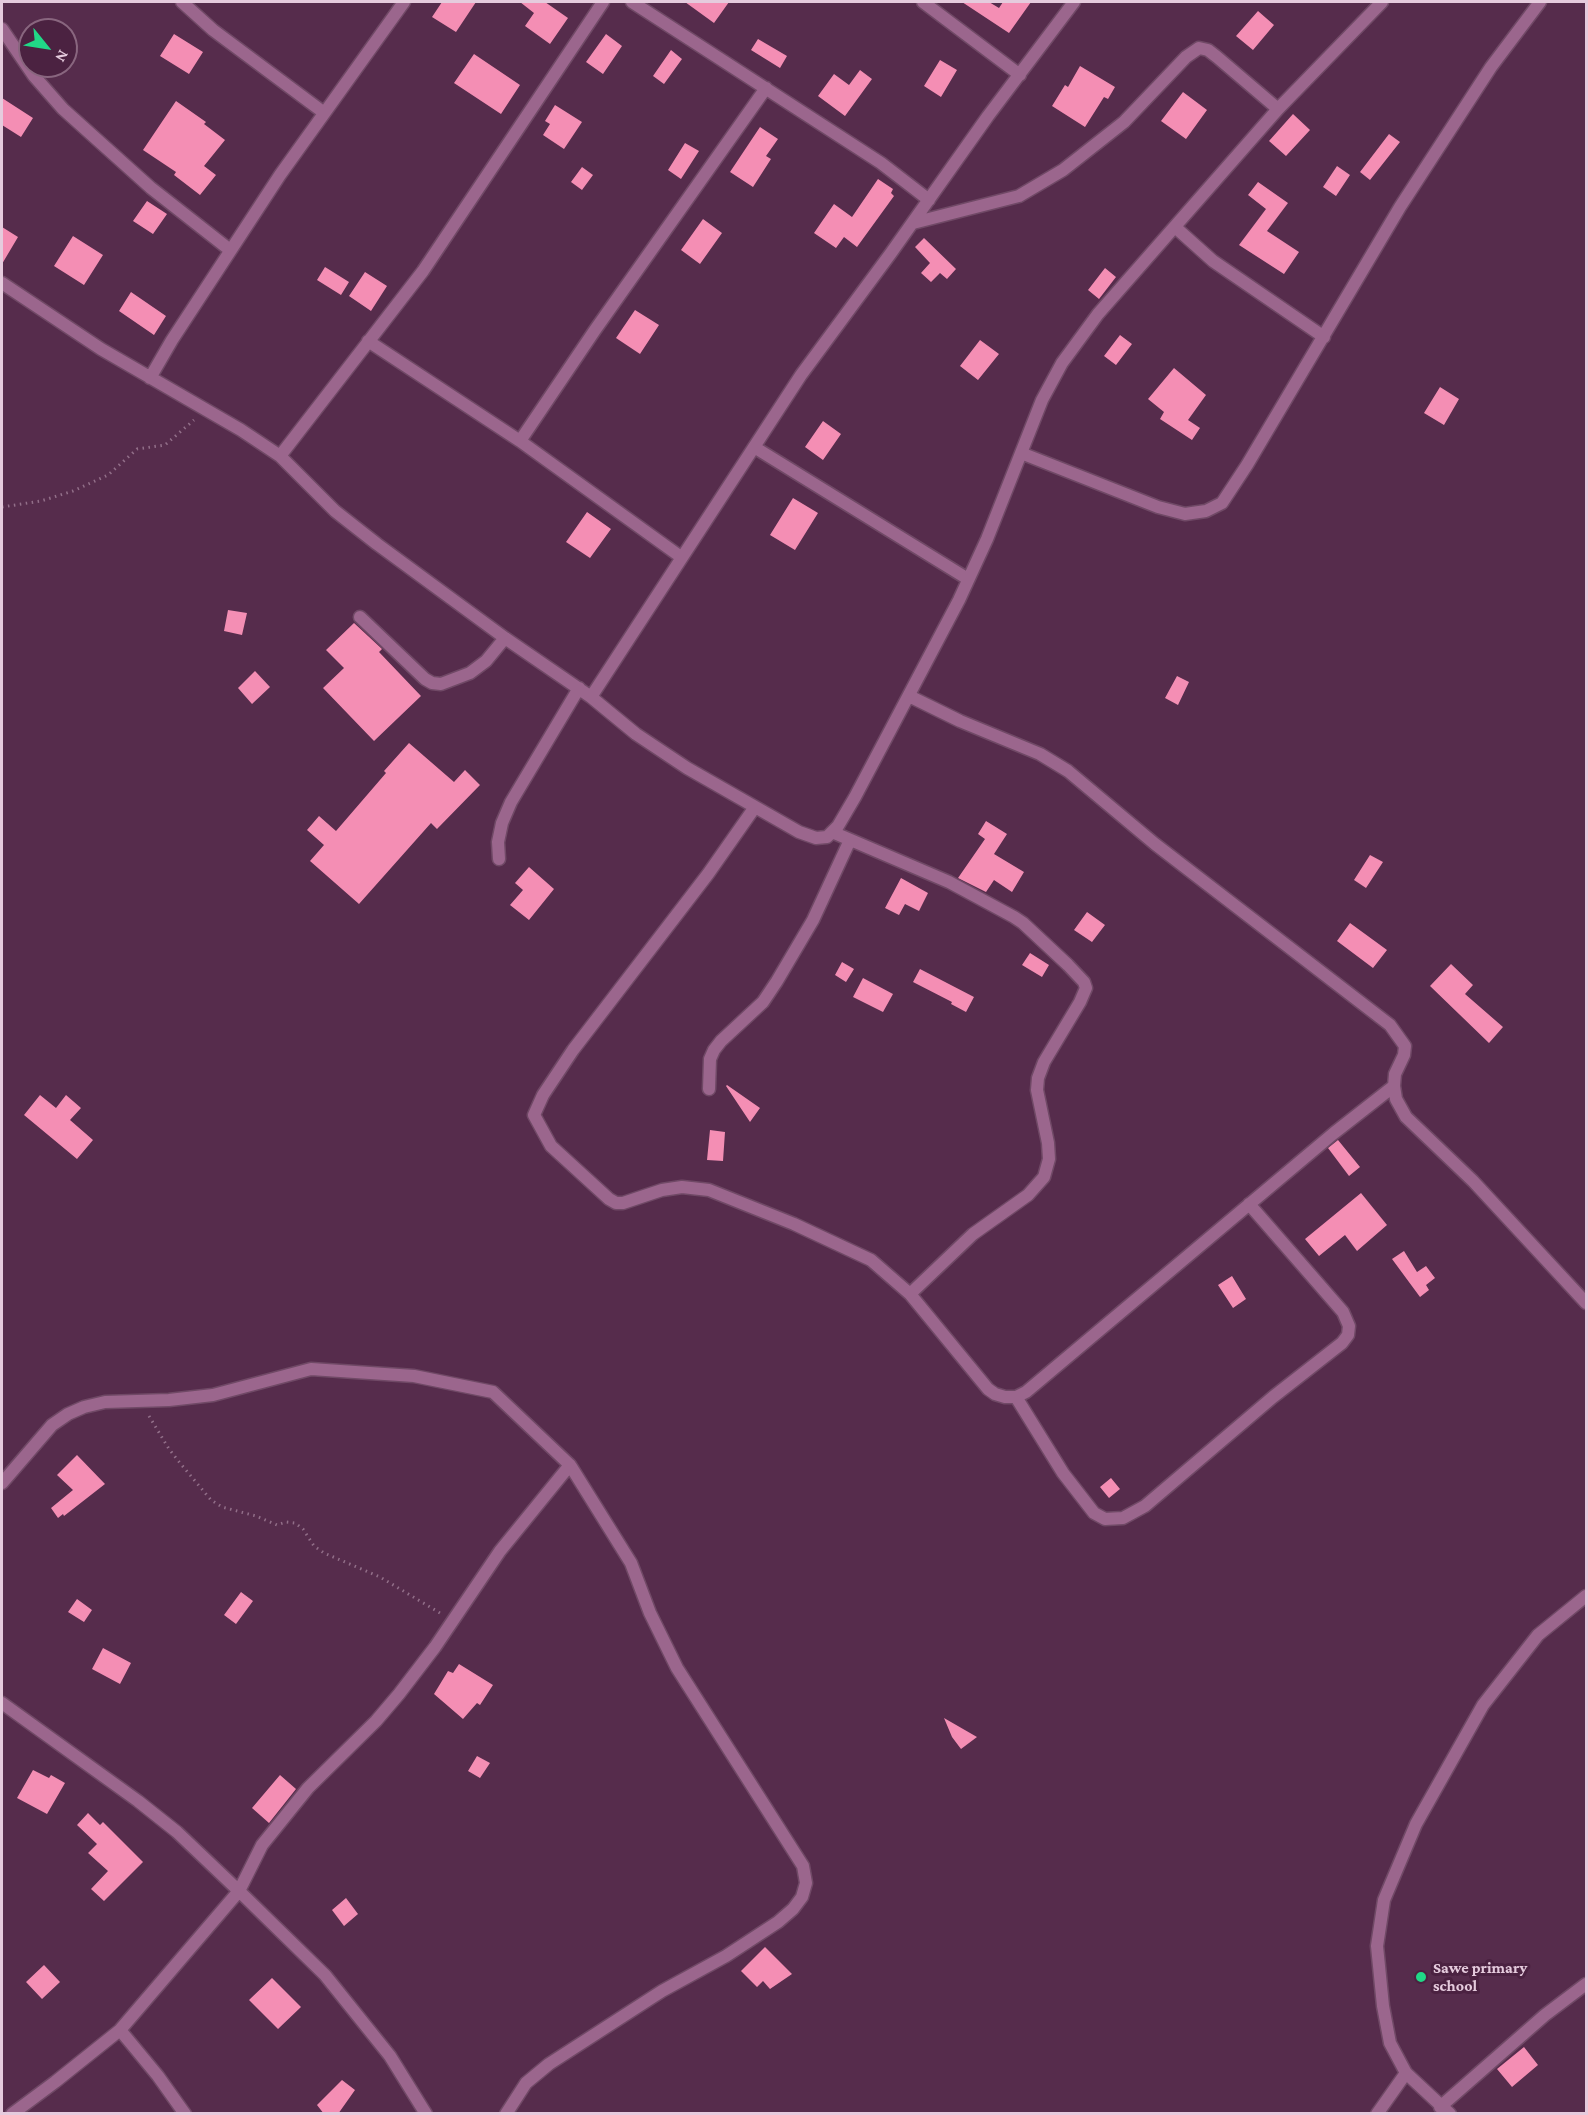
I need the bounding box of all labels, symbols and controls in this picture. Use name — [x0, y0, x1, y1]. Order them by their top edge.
north arrow — [18, 18, 78, 78]
text: N — [52, 47, 72, 65]
place label: Sawe primary school — [1433, 1958, 1527, 1996]
marker: Sawe primary school — [1414, 1970, 1428, 1984]

